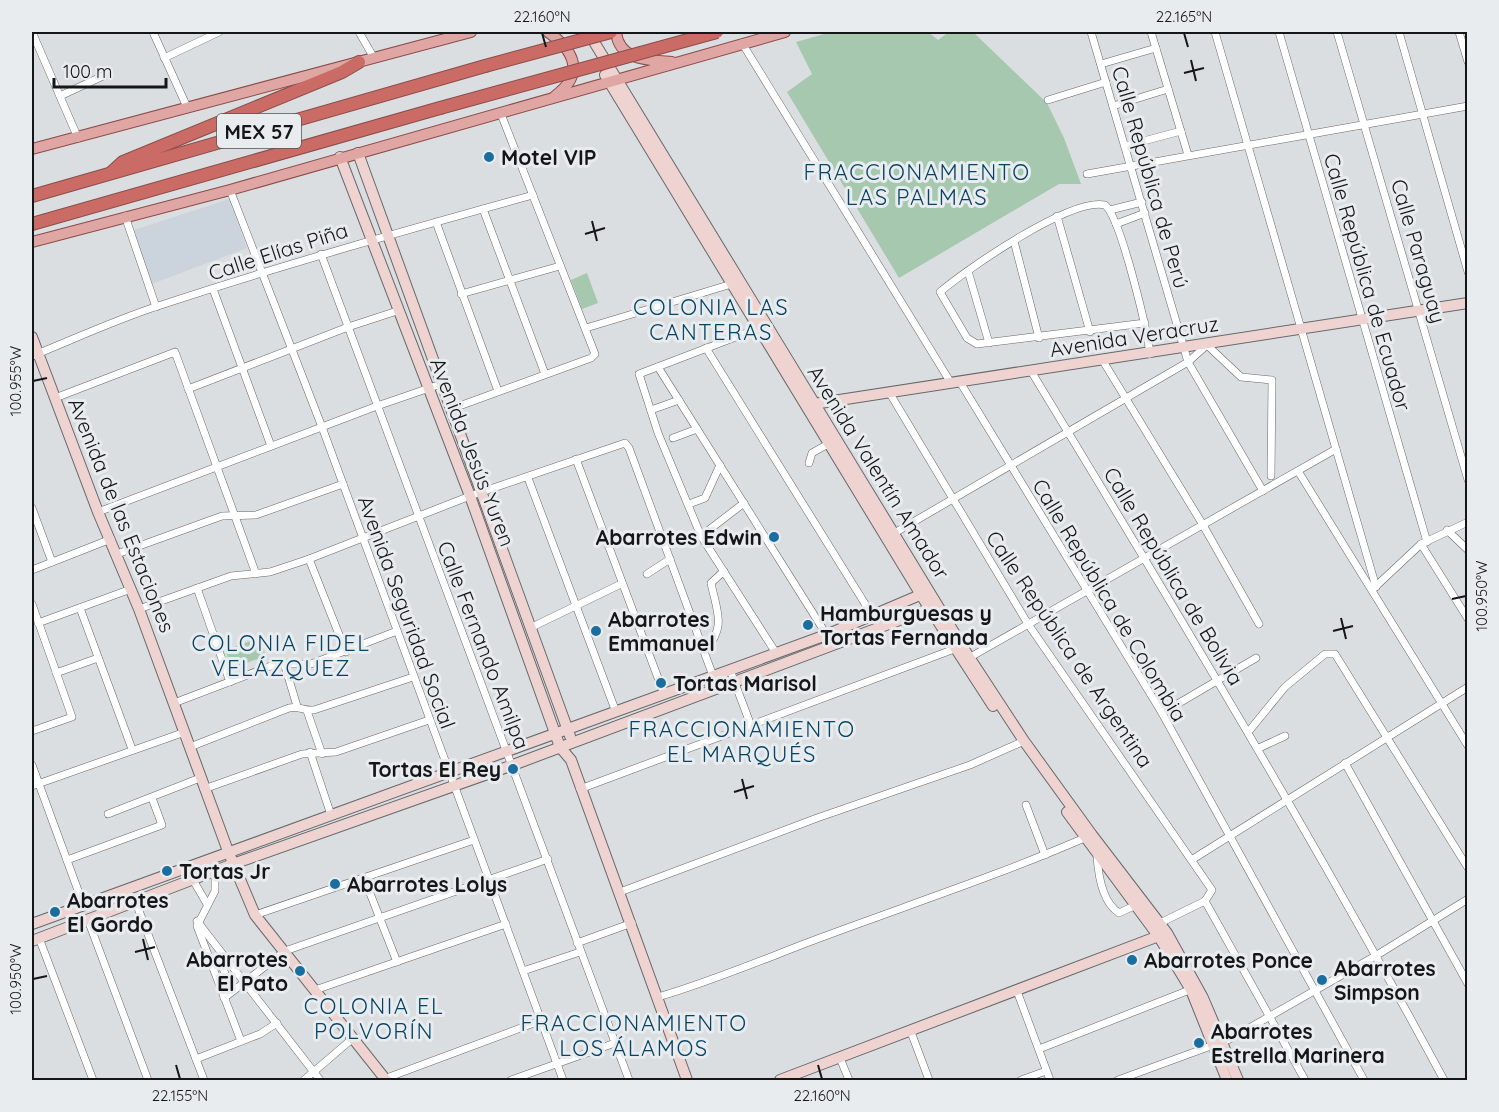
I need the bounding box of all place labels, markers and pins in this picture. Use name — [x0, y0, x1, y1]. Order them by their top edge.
place label: Motel VIP — [501, 144, 596, 170]
marker: Motel VIP — [482, 150, 496, 164]
place label: Abarrotes Edwin — [596, 524, 762, 550]
marker: Abarrotes Edwin — [767, 530, 781, 544]
place label: Hamburguesas y Tortas Fernanda — [820, 600, 992, 650]
place label: Abarrotes Emmanuel — [608, 606, 715, 656]
marker: Hamburguesas y Tortas Fernanda — [801, 618, 815, 632]
marker: Abarrotes Emmanuel — [589, 624, 603, 638]
place label: Tortas Marisol — [673, 670, 817, 696]
marker: Tortas Marisol — [654, 676, 668, 690]
place label: Tortas El Rey — [368, 756, 501, 782]
marker: Tortas El Rey — [506, 762, 520, 776]
place label: Tortas Jr — [179, 858, 270, 884]
marker: Tortas Jr — [160, 864, 174, 878]
place label: Abarrotes Lolys — [347, 871, 507, 897]
marker: Abarrotes Lolys — [328, 877, 342, 891]
place label: Abarrotes El Gordo — [67, 887, 169, 937]
marker: Abarrotes El Gordo — [48, 905, 62, 919]
place label: Abarrotes El Pato — [186, 946, 288, 996]
place label: Abarrotes Ponce — [1144, 947, 1313, 973]
marker: Abarrotes Ponce — [1125, 953, 1139, 967]
place label: Abarrotes Simpson — [1334, 955, 1436, 1005]
marker: Abarrotes El Pato — [293, 964, 307, 978]
marker: Abarrotes Simpson — [1315, 973, 1329, 987]
place label: Abarrotes Estrella Marinera — [1211, 1018, 1385, 1068]
marker: Abarrotes Estrella Marinera — [1192, 1036, 1206, 1050]

